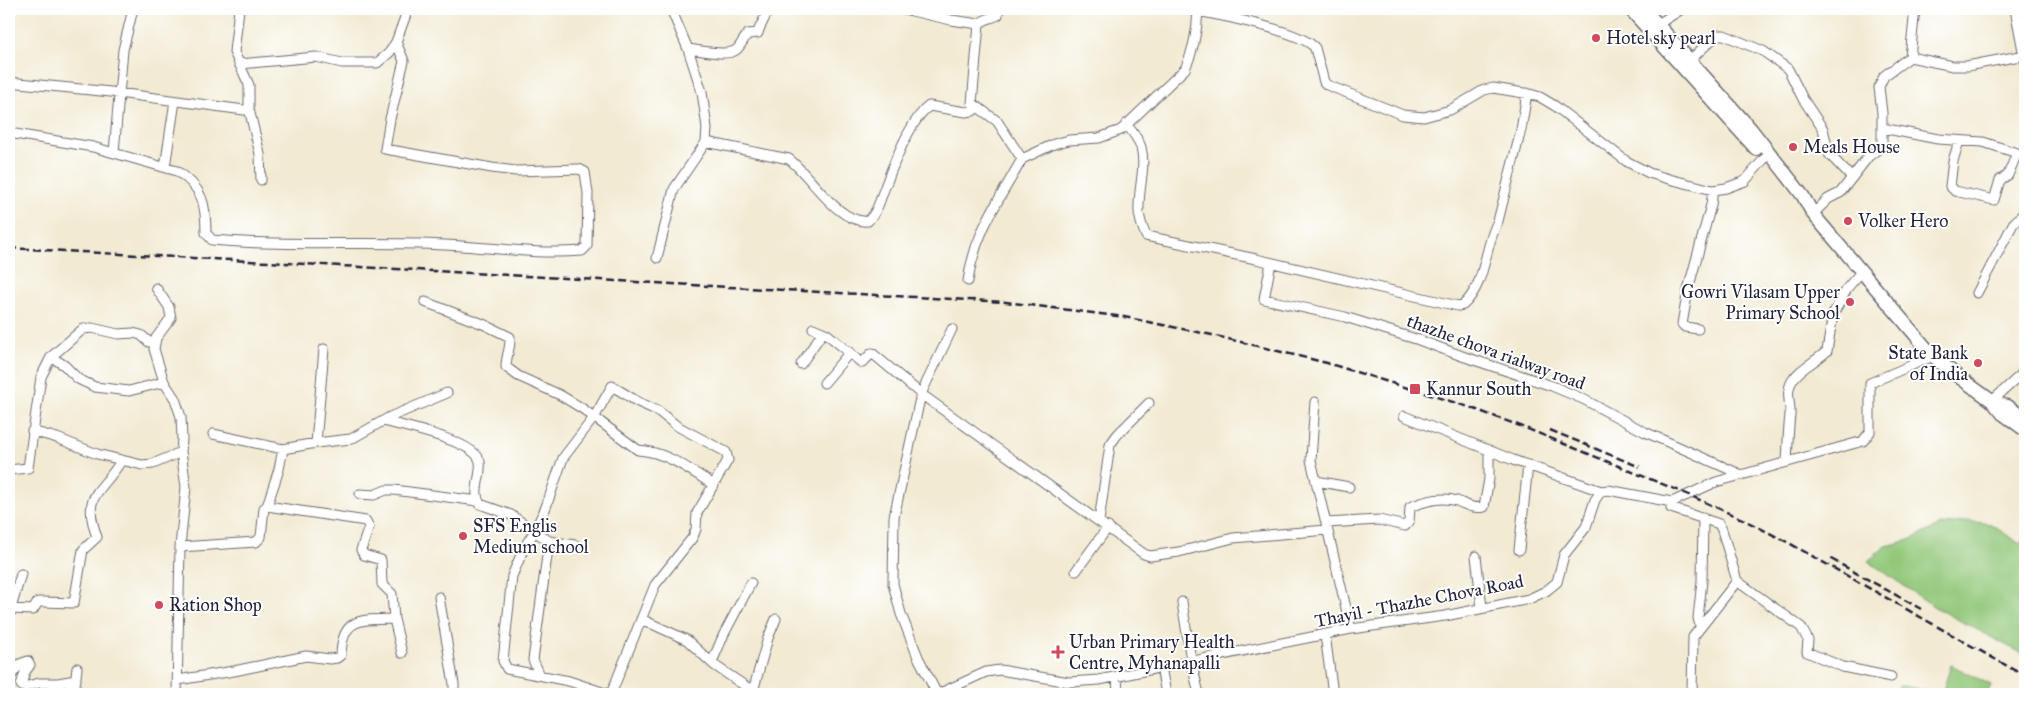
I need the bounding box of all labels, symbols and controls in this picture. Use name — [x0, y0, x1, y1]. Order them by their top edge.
place label: Hotel sky pearl — [1606, 27, 1716, 49]
marker: Hotel sky pearl — [1590, 32, 1602, 44]
place label: Meals House — [1803, 136, 1900, 158]
marker: Meals House — [1787, 141, 1799, 153]
place label: Volker Hero — [1857, 210, 1948, 232]
marker: Volker Hero — [1842, 215, 1854, 227]
place label: Gowri Vilasam Upper Primary School — [1681, 281, 1840, 324]
marker: Gowri Vilasam Upper Primary School — [1844, 296, 1856, 308]
street label: thazhe chova rialway road — [1404, 309, 1588, 395]
place label: State Bank of India — [1888, 342, 1969, 385]
marker: State Bank of India — [1972, 357, 1984, 369]
place label: Kannur South — [1426, 378, 1532, 400]
marker: Kannur South — [1408, 382, 1422, 396]
place label: SFS Englis Medium school — [473, 515, 589, 558]
marker: SFS Englis Medium school — [457, 530, 469, 542]
street label: Thayil - Thazhe Chova Road — [1313, 570, 1525, 632]
place label: Ration Shop — [169, 594, 262, 616]
marker: Ration Shop — [153, 599, 165, 611]
place label: Urban Primary Health Centre, Myhanapalli — [1069, 631, 1235, 674]
marker: Urban Primary Health Centre, Myhanapalli — [1051, 645, 1065, 659]

